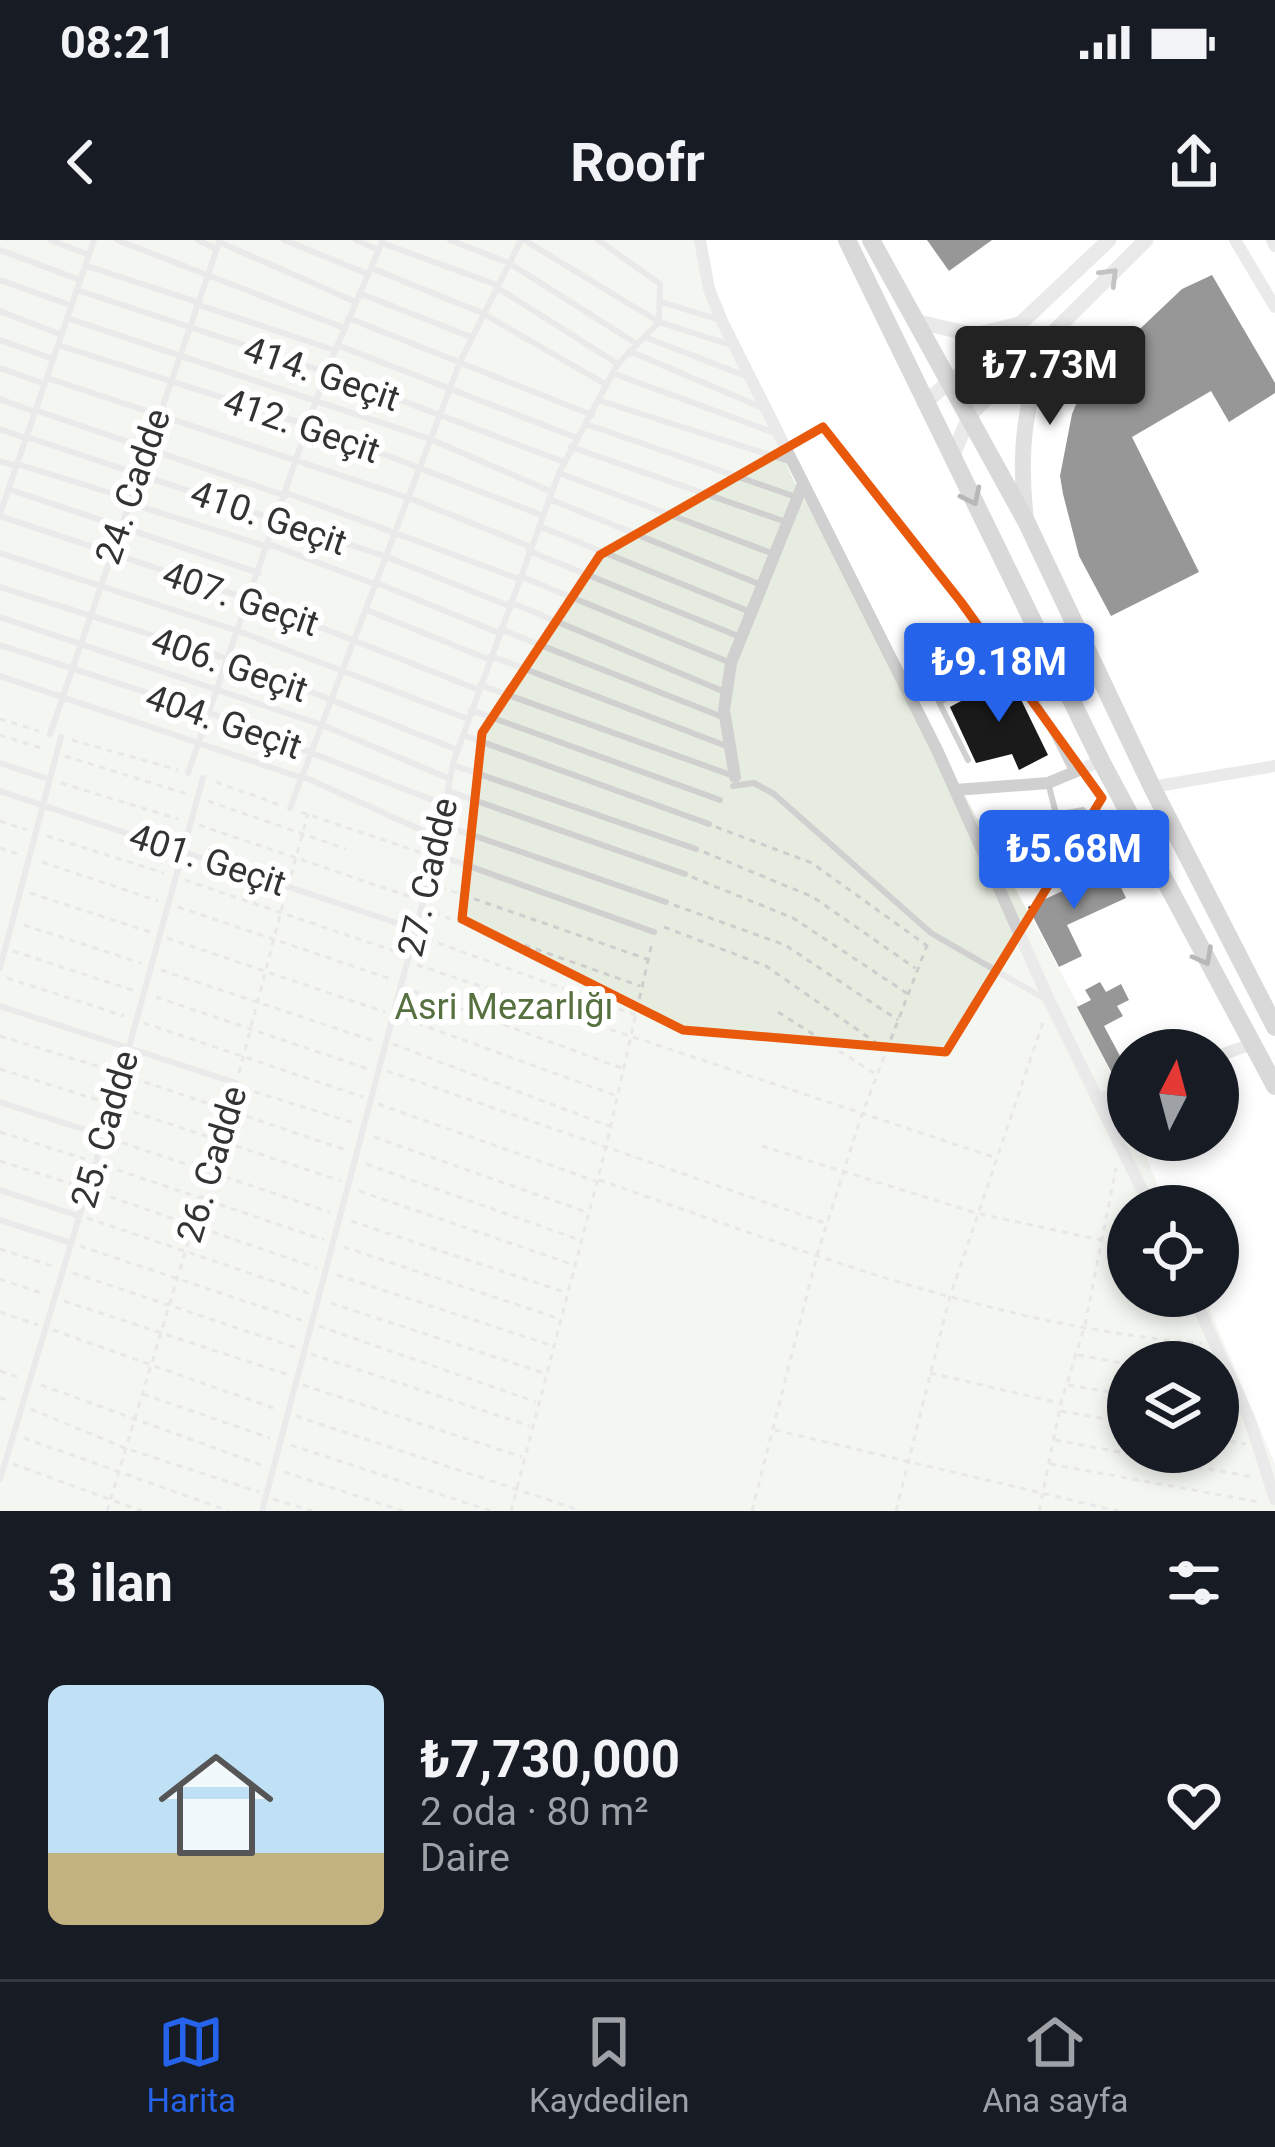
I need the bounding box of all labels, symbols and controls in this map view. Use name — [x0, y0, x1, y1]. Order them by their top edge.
text: 08:21 — [60, 16, 176, 69]
icon: back — [48, 129, 114, 195]
icon: share — [1161, 129, 1227, 195]
text: Roofr — [570, 131, 705, 194]
one-way arrow — [1096, 268, 1118, 290]
pin: ₺7.73M — [952, 326, 1148, 428]
street label: 414. Geçit — [238, 328, 405, 420]
text: ₺7.73M — [982, 342, 1118, 388]
street label: 412. Geçit — [218, 380, 385, 472]
street label: 24. Cadde — [87, 403, 179, 570]
street label: 410. Geçit — [185, 472, 352, 564]
one-way arrow — [957, 484, 980, 506]
street label: 407. Geçit — [157, 553, 324, 645]
street label: 406. Geçit — [146, 619, 313, 711]
pin: ₺9.18M — [901, 623, 1097, 725]
text: ₺9.18M — [931, 639, 1067, 685]
street label: 404. Geçit — [140, 676, 307, 768]
street label: 27. Cadde — [389, 794, 467, 961]
pin: ₺5.68M — [976, 810, 1172, 912]
street label: 401. Geçit — [124, 815, 291, 905]
text: ₺5.68M — [1006, 826, 1142, 872]
one-way arrow — [1189, 945, 1212, 967]
park label: Asri Mezarlığı — [395, 986, 613, 1028]
north arrow — [1107, 1029, 1239, 1161]
map controls — [1107, 1029, 1239, 1473]
street label: 25. Cadde — [63, 1046, 147, 1213]
street label: 26. Cadde — [168, 1081, 256, 1248]
button: locate — [1107, 1185, 1239, 1317]
button: layers — [1107, 1341, 1239, 1473]
icon: filters — [1161, 1550, 1227, 1616]
text: 3 ilan — [48, 1554, 173, 1613]
text: ₺7,730,000 — [420, 1730, 680, 1789]
icon: home — [144, 1733, 288, 1877]
icon: heart — [1161, 1772, 1227, 1838]
text: 2 oda · 80 m² — [420, 1789, 649, 1835]
text: Daire — [420, 1835, 510, 1881]
tab: Harita — [147, 2009, 236, 2120]
tab: Kaydedilen — [529, 2009, 689, 2120]
tab: Ana sayfa — [983, 2009, 1128, 2120]

